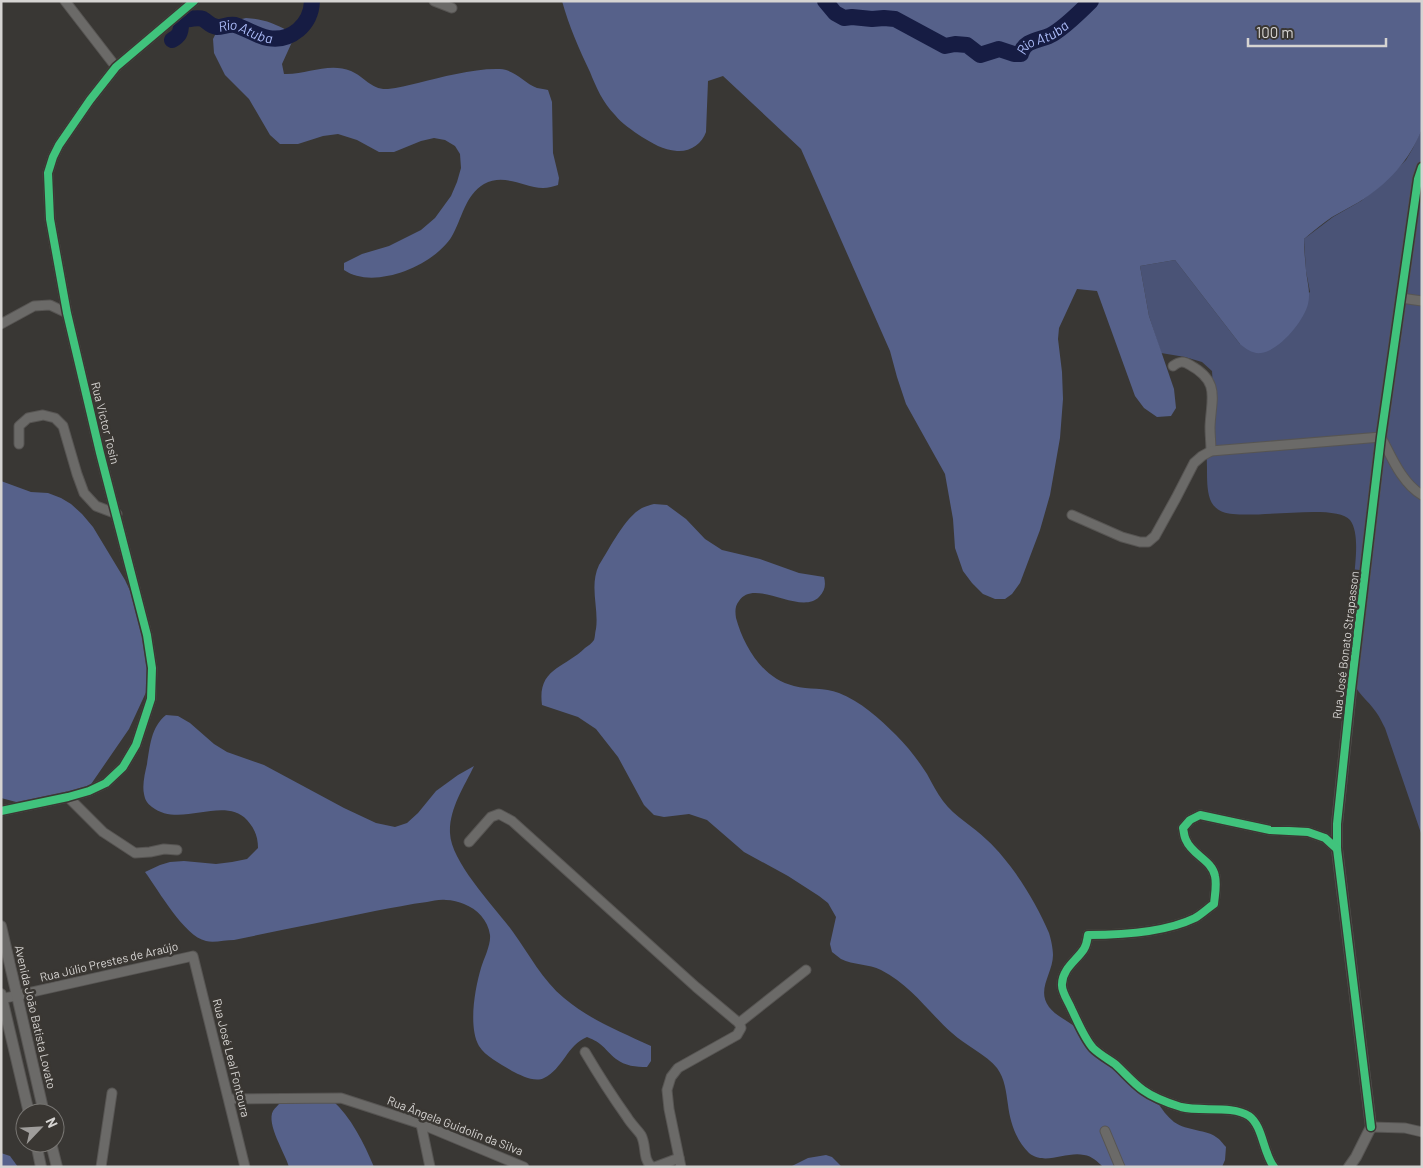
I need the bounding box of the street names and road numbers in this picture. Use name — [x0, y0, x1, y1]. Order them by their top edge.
street label: Rua Victor Tosin — [89, 380, 123, 465]
street label: Rua José Bonato Strapasson — [1329, 570, 1361, 720]
street label: Rua Júlio Prestes de Araújo — [38, 938, 179, 984]
street label: Avenida João Batista Lovato — [13, 944, 59, 1090]
street label: Rua José Leal Fontoura — [210, 997, 253, 1119]
street label: Rua Ângela Guidolin da Silva — [385, 1093, 525, 1157]

